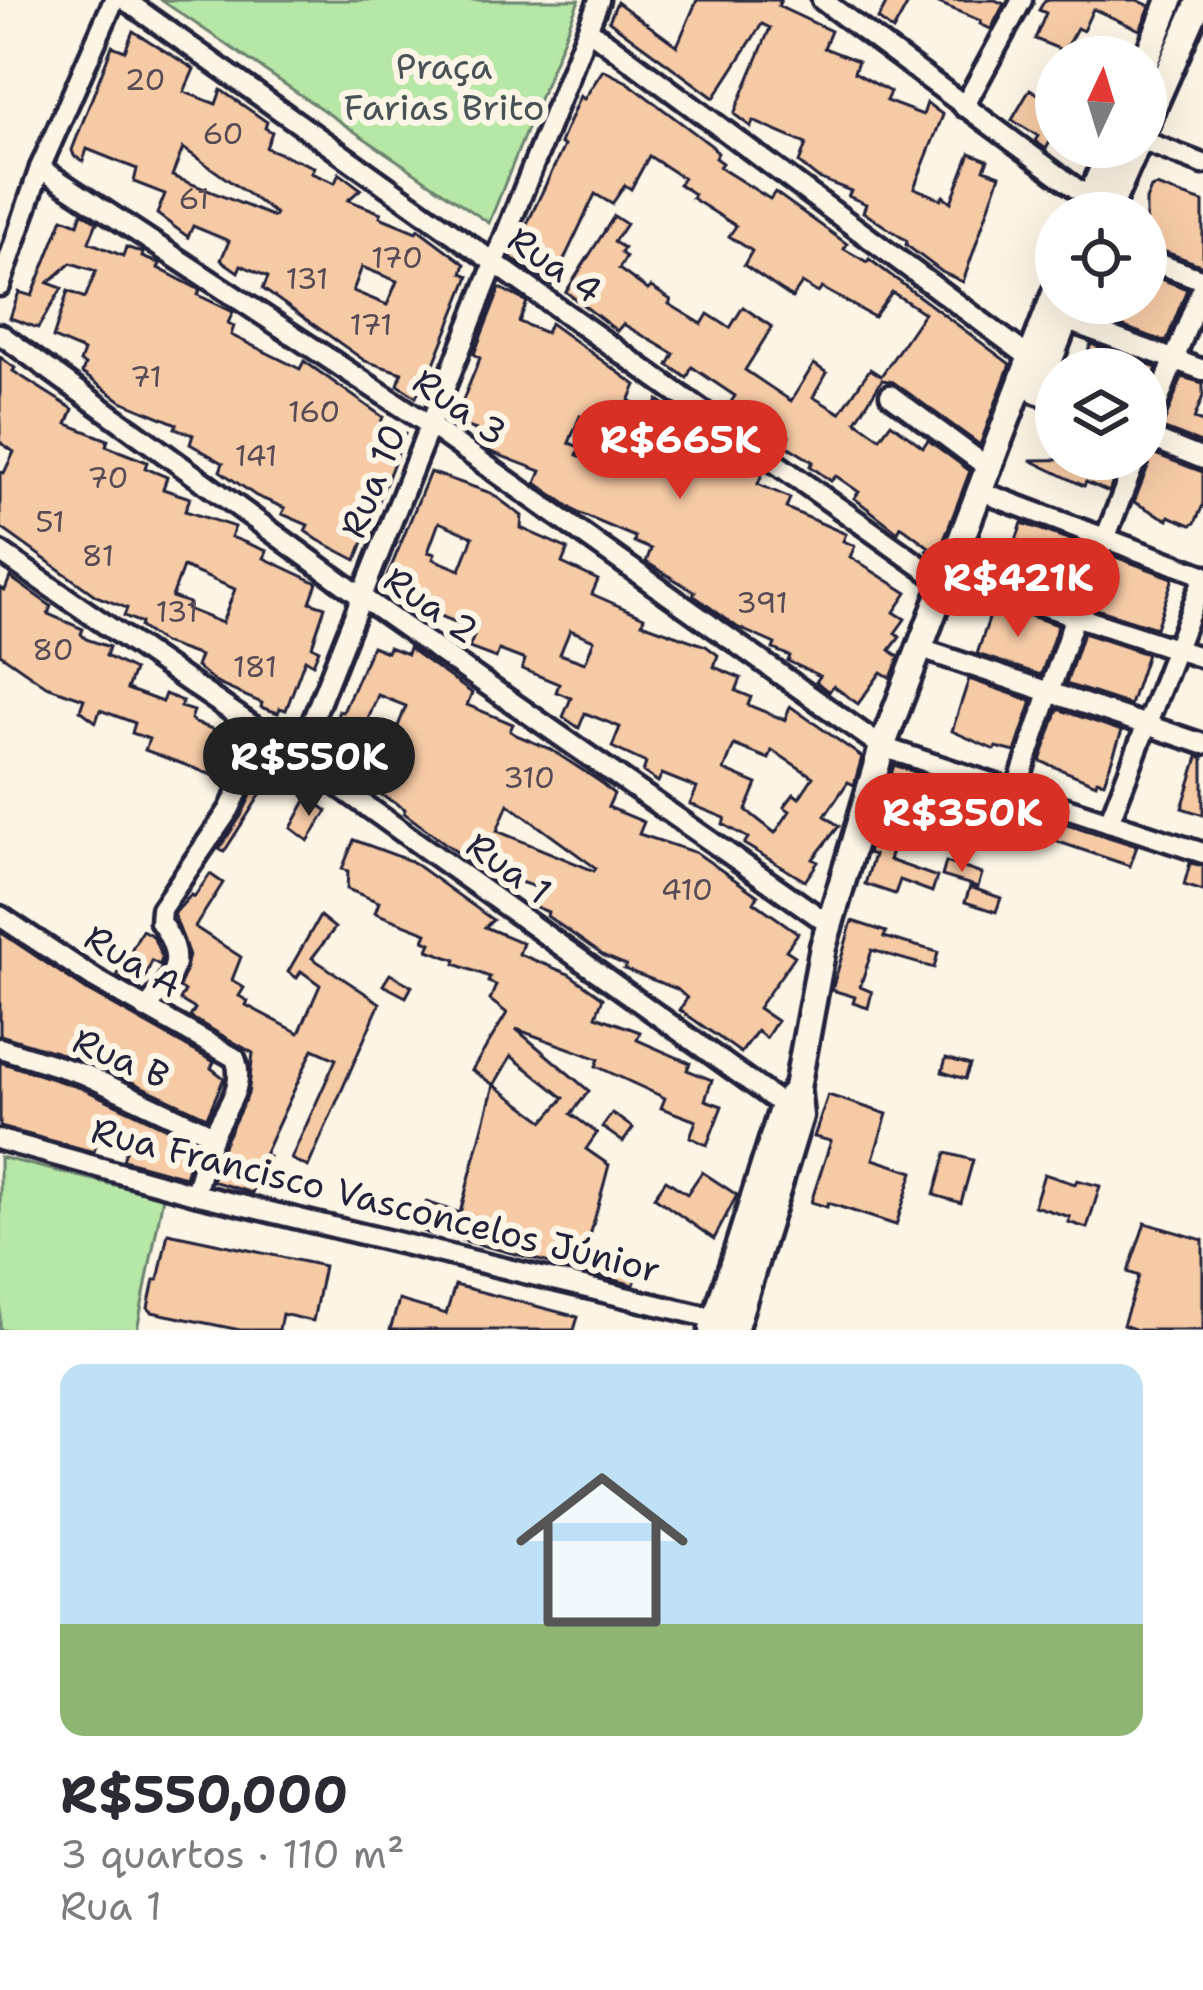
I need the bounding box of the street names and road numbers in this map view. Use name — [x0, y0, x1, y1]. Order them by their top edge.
street label: Rua 4 — [498, 215, 612, 315]
street label: Rua 3 — [403, 357, 517, 457]
street label: Rua 10 — [328, 417, 418, 545]
street label: Rua 2 — [374, 555, 488, 655]
street label: Rua 1 — [457, 821, 561, 915]
street label: Rua A — [75, 913, 191, 1009]
street label: Rua B — [65, 1016, 177, 1100]
street label: Rua Francisco Vasconcelos Júnior — [86, 1106, 666, 1294]

